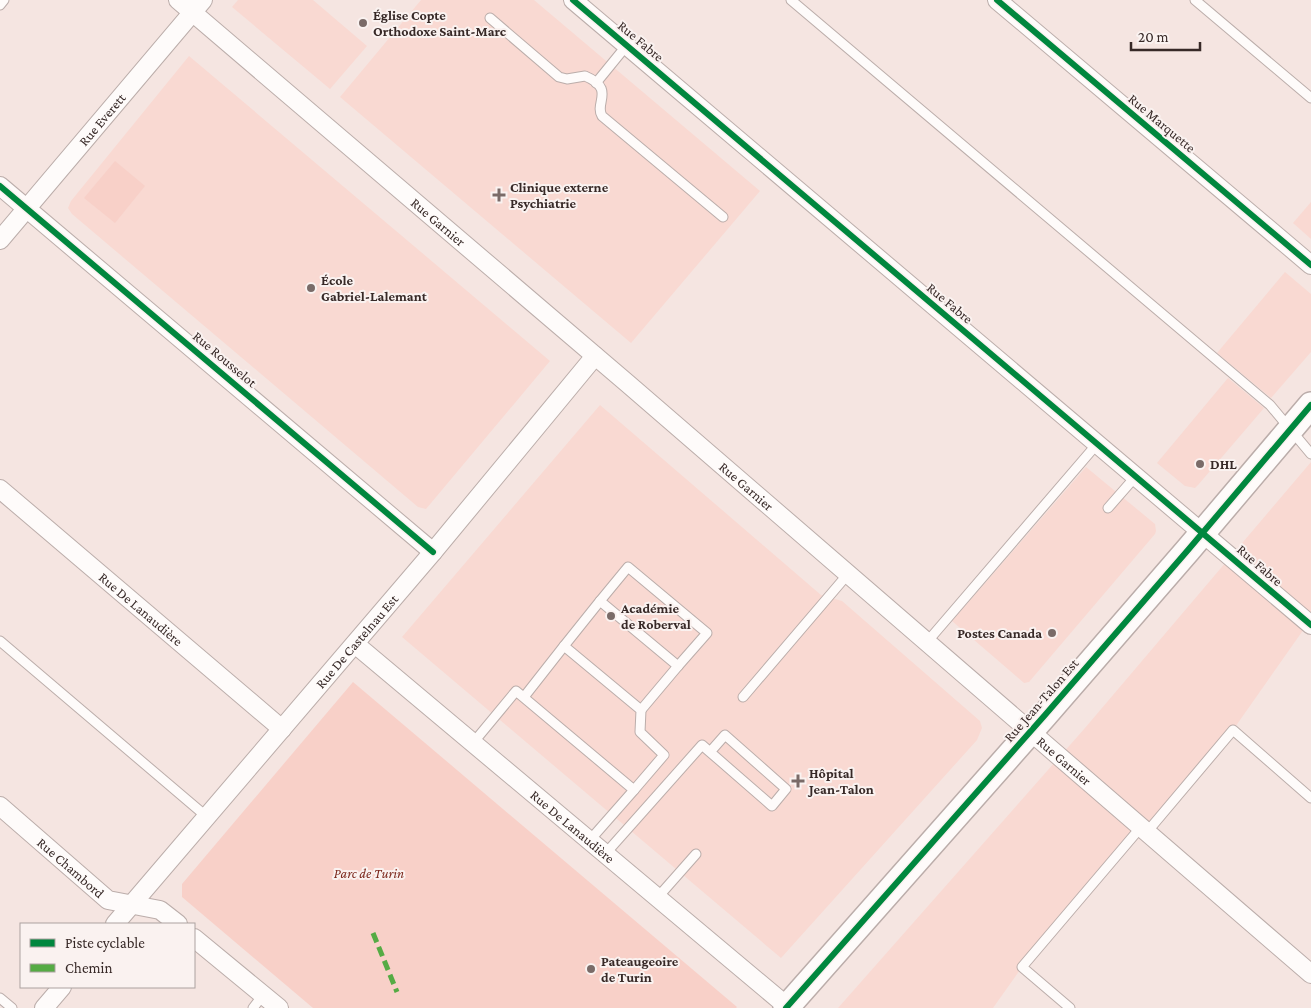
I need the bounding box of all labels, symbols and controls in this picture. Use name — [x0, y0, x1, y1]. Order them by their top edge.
place label: Église Copte Orthodoxe Saint-Marc — [373, 7, 507, 39]
marker: Église Copte Orthodoxe Saint-Marc — [357, 17, 369, 29]
street label: Rue Fabre — [615, 17, 667, 65]
scale bar — [1131, 20, 1200, 52]
text: 20 m — [1138, 29, 1169, 45]
street label: Rue Everett — [75, 90, 129, 149]
street label: Rue Marquette — [1125, 90, 1199, 156]
place label: Clinique externe Psychiatrie — [510, 179, 609, 211]
marker: Clinique externe Psychiatrie — [492, 188, 506, 202]
street label: Rue Garnier — [408, 194, 469, 250]
place label: École Gabriel-Lalemant — [321, 272, 428, 304]
street label: Rue Fabre — [924, 279, 976, 327]
marker: École Gabriel-Lalemant — [305, 282, 317, 294]
street label: Rue Rousselot — [190, 328, 260, 390]
place label: DHL — [1210, 456, 1237, 472]
street label: Rue Garnier — [716, 458, 777, 514]
marker: DHL — [1194, 458, 1206, 470]
street label: Rue Fabre — [1234, 541, 1286, 589]
street label: Rue De Lanaudière — [96, 569, 186, 649]
street label: Rue De Castelnau Est — [312, 591, 401, 691]
place label: Académie de Roberval — [620, 600, 691, 632]
marker: Académie de Roberval — [605, 610, 617, 622]
place label: Postes Canada — [957, 625, 1042, 641]
marker: Postes Canada — [1046, 627, 1058, 639]
street label: Rue Jean-Talon Est — [1001, 655, 1082, 745]
street label: Rue Garnier — [1034, 733, 1095, 789]
place label: Hôpital Jean-Talon — [807, 765, 874, 797]
marker: Hôpital Jean-Talon — [791, 774, 805, 788]
street label: Rue De Lanaudière — [527, 787, 618, 866]
street label: Rue Chambord — [34, 834, 108, 902]
park label: Parc de Turin — [334, 865, 404, 881]
legend — [20, 923, 195, 988]
text: Piste cyclable — [65, 935, 145, 952]
place label: Pateaugeoire de Turin — [601, 953, 679, 985]
text: Chemin — [65, 960, 113, 976]
marker: Pateaugeoire de Turin — [585, 963, 597, 975]

